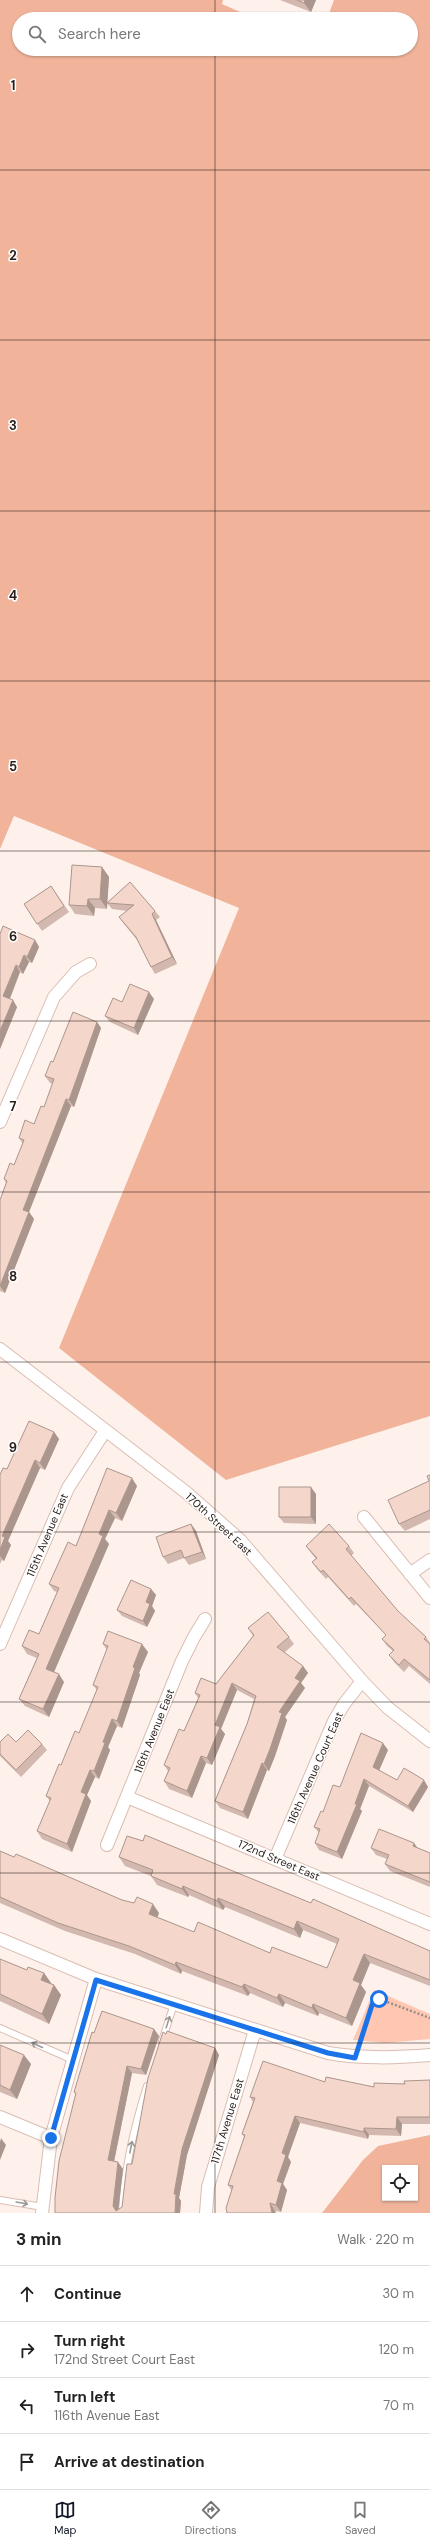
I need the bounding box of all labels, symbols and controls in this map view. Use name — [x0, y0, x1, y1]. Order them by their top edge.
search box — [12, 12, 418, 56]
icon: search — [26, 23, 48, 45]
text: Search here — [58, 24, 141, 44]
text: 1 — [11, 77, 15, 94]
text: 2 — [9, 247, 17, 264]
text: 3 — [9, 417, 17, 434]
text: 4 — [9, 587, 17, 604]
text: 5 — [9, 758, 17, 775]
text: 6 — [9, 928, 17, 945]
text: 7 — [10, 1098, 17, 1115]
text: 8 — [9, 1268, 17, 1285]
text: 9 — [9, 1439, 17, 1456]
street label: 170th Street East — [183, 1490, 255, 1558]
street label: 115th Avenue East — [23, 1491, 71, 1579]
street label: 116th Avenue East — [131, 1687, 177, 1775]
street label: 116th Avenue Court East — [284, 1710, 346, 1826]
street label: 172nd Street East — [236, 1836, 322, 1884]
route start — [370, 1990, 388, 2008]
one-way arrow — [165, 2017, 173, 2029]
one-way arrow — [32, 2040, 44, 2048]
street label: 117th Avenue East — [207, 2077, 247, 2165]
route end — [42, 2129, 60, 2147]
one-way arrow — [127, 2141, 135, 2154]
map controls — [382, 2165, 418, 2201]
button: locate — [382, 2165, 418, 2201]
one-way arrow — [15, 2200, 28, 2208]
text: 3 min — [16, 2228, 61, 2250]
text: Walk · 220 m — [337, 2231, 414, 2248]
icon: ahead — [16, 2283, 38, 2305]
text: Continue — [54, 2284, 122, 2304]
text: 30 m — [382, 2285, 414, 2302]
text: Turn right — [54, 2331, 125, 2351]
icon: right — [16, 2339, 38, 2361]
text: 120 m — [379, 2341, 414, 2358]
text: 172nd Street Court East — [54, 2351, 195, 2368]
text: Turn left — [54, 2387, 115, 2407]
icon: left — [16, 2395, 38, 2417]
text: 70 m — [383, 2397, 414, 2414]
text: 116th Avenue East — [54, 2407, 160, 2424]
icon: arrive — [16, 2451, 38, 2473]
text: Arrive at destination — [54, 2452, 205, 2472]
tab: Map — [54, 2499, 76, 2537]
tab: Directions — [185, 2499, 237, 2537]
tab: Saved — [345, 2499, 376, 2537]

